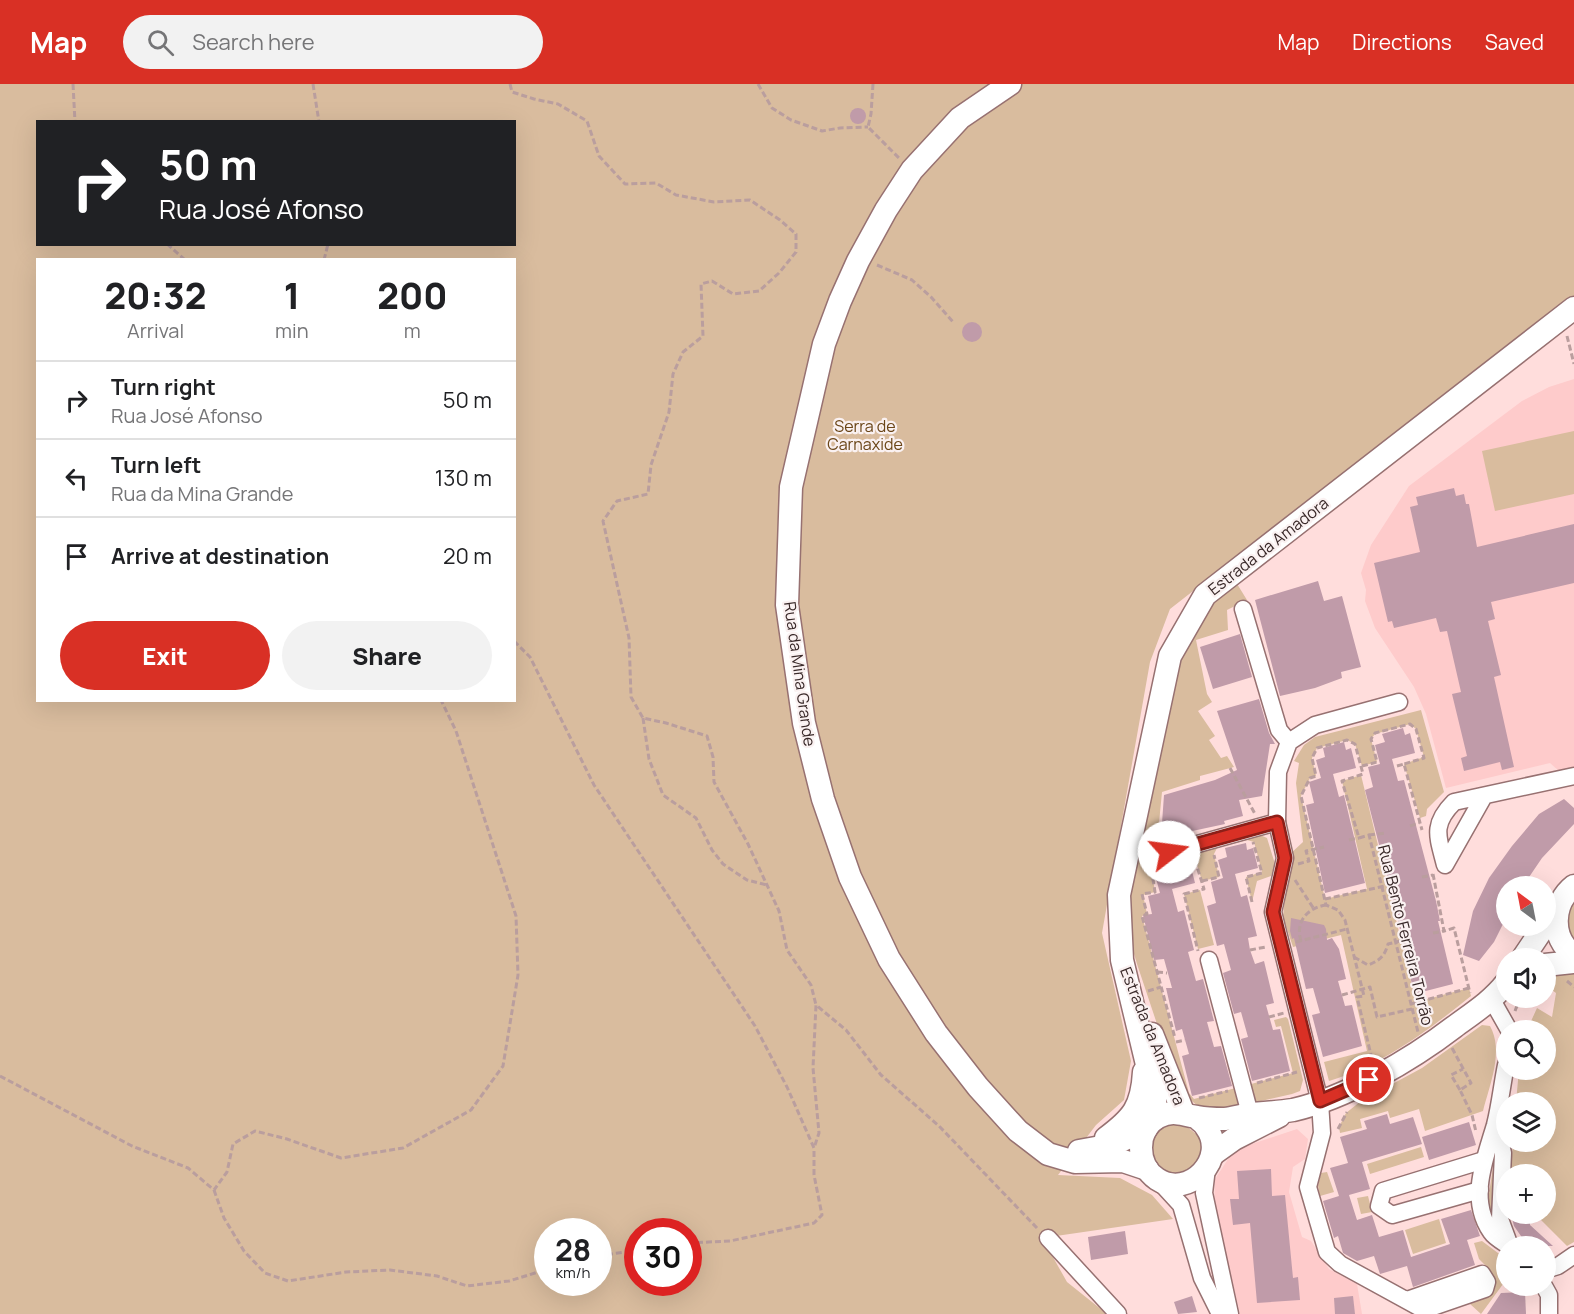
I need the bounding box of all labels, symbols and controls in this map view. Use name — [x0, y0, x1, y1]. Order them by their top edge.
search box — [123, 15, 543, 69]
text: Map — [30, 23, 87, 61]
icon: search — [144, 26, 177, 59]
text: Search here — [192, 27, 315, 57]
text: Map — [1278, 28, 1319, 56]
text: Directions — [1352, 28, 1452, 56]
text: Saved — [1485, 28, 1544, 56]
text: 50 m — [159, 135, 257, 193]
icon: right — [60, 144, 138, 222]
text: Rua José Afonso — [159, 190, 364, 227]
text: 20:32 — [105, 271, 206, 320]
text: 1 — [284, 271, 300, 320]
text: 200 — [377, 271, 447, 320]
text: Arrival — [127, 317, 184, 344]
text: min — [275, 317, 309, 344]
text: m — [404, 317, 421, 344]
text: Turn right — [111, 372, 216, 402]
icon: right — [60, 384, 93, 417]
text: 50 m — [443, 385, 492, 415]
text: Rua José Afonso — [111, 402, 263, 429]
park label: Serra de Carnaxide — [827, 415, 903, 455]
text: Turn left — [111, 450, 201, 480]
icon: left — [60, 462, 93, 495]
text: 130 m — [435, 463, 492, 493]
text: Rua da Mina Grande — [111, 480, 293, 507]
street label: Estrada da Amadora — [1203, 492, 1333, 600]
icon: arrive — [60, 540, 93, 573]
text: Arrive at destination — [111, 541, 329, 571]
text: 20 m — [443, 541, 492, 571]
street label: Rua da Mina Grande — [779, 600, 821, 748]
button: Exit — [60, 621, 270, 690]
button: Share — [282, 621, 492, 690]
position arrow — [1137, 820, 1201, 884]
street label: Rua Bento Ferreira Torrão — [1373, 842, 1439, 1028]
north arrow — [1496, 876, 1556, 936]
map controls — [1496, 876, 1556, 1296]
button: sound — [1496, 948, 1556, 1008]
street label: Estrada da Amadora — [1115, 964, 1191, 1108]
button: search — [1496, 1020, 1556, 1080]
pin — [1343, 1054, 1394, 1105]
icon: arrive — [1352, 1063, 1385, 1096]
button: layers — [1496, 1092, 1556, 1152]
button: + — [1496, 1164, 1556, 1224]
speed limit sign: 30 — [624, 1218, 702, 1296]
text: 28 — [555, 1229, 591, 1270]
button: − — [1496, 1236, 1556, 1296]
text: km/h — [556, 1262, 590, 1283]

